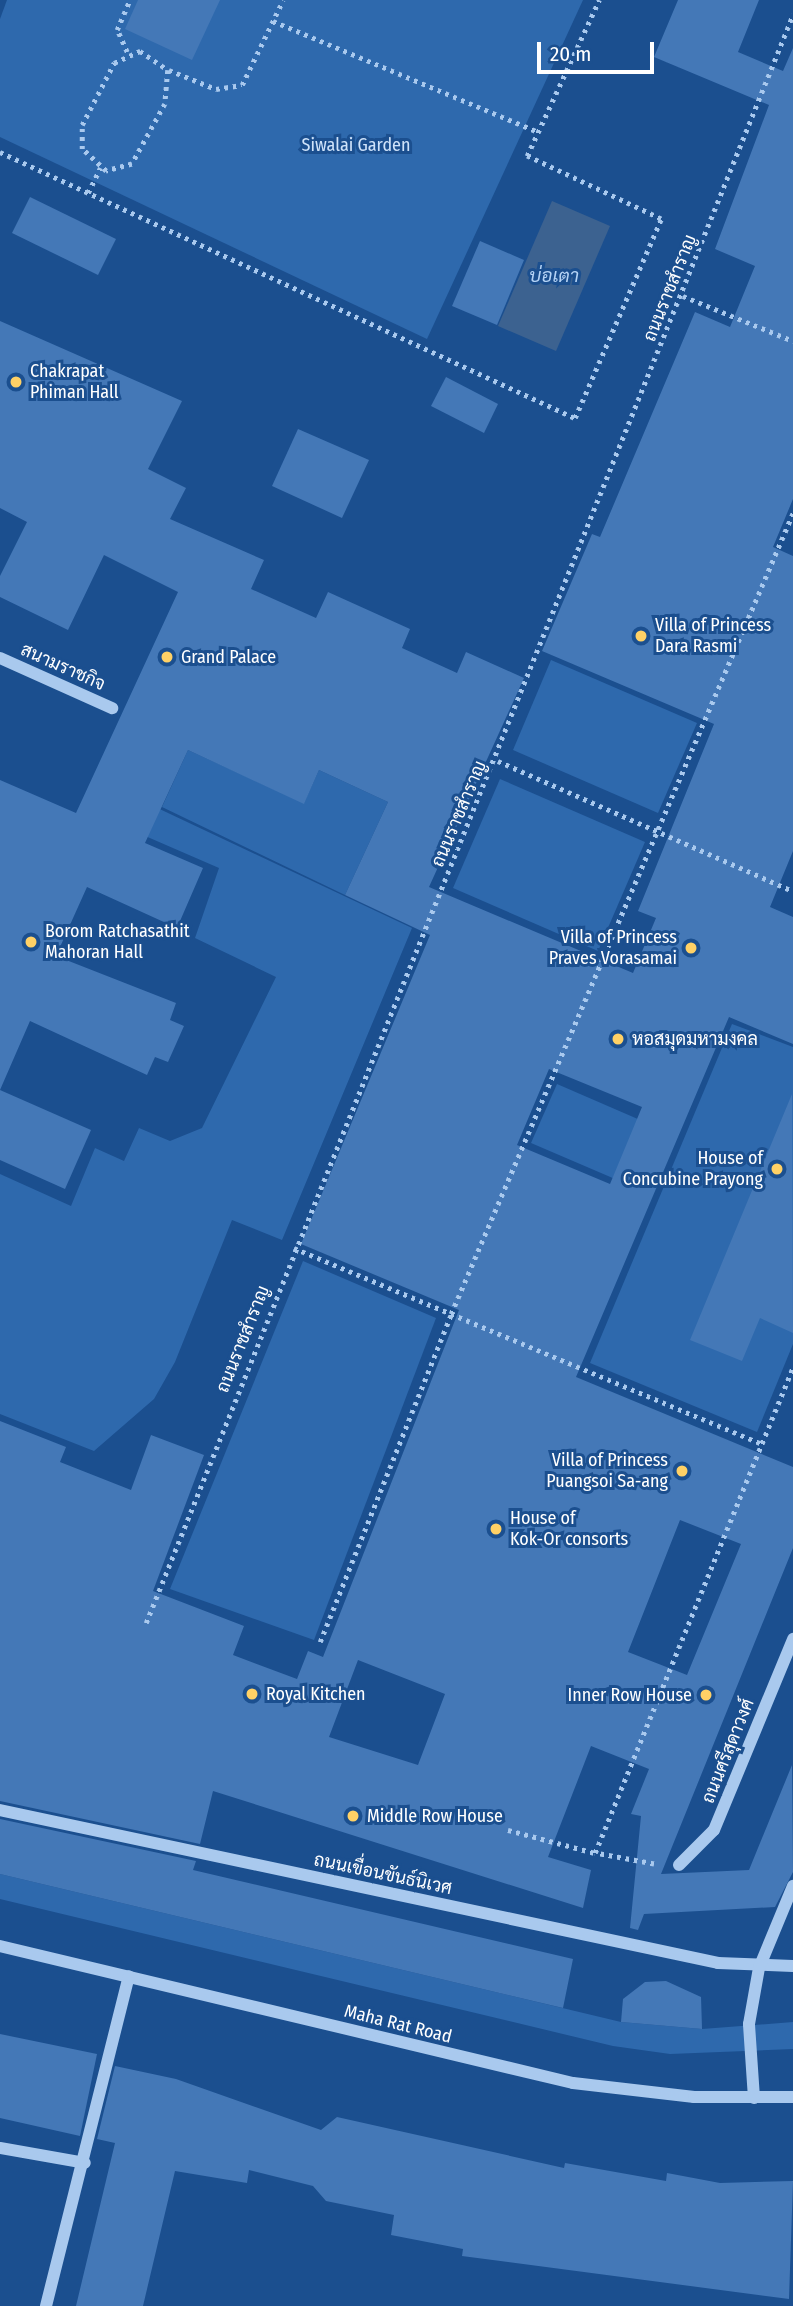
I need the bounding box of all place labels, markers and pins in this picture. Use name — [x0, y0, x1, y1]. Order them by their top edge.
place label: Chakrapat Phiman Hall — [30, 361, 119, 404]
marker: Chakrapat Phiman Hall — [8, 374, 24, 390]
place label: Villa of Princess Dara Rasmi — [655, 615, 771, 658]
marker: Villa of Princess Dara Rasmi — [633, 628, 649, 644]
place label: Grand Palace — [181, 646, 276, 668]
marker: Grand Palace — [159, 649, 175, 665]
place label: Borom Ratchasathit Mahoran Hall — [45, 921, 190, 964]
place label: Villa of Princess Praves Vorasamai — [549, 927, 677, 970]
marker: Borom Ratchasathit Mahoran Hall — [23, 934, 39, 950]
marker: Villa of Princess Praves Vorasamai — [683, 940, 699, 956]
place label: หอสมุดมหามงคล — [632, 1028, 758, 1050]
marker: หอสมุดมหามงคล — [610, 1031, 626, 1047]
place label: House of Concubine Prayong — [623, 1148, 763, 1190]
marker: House of Concubine Prayong — [769, 1161, 785, 1177]
place label: Villa of Princess Puangsoi Sa-ang — [546, 1450, 668, 1492]
marker: Villa of Princess Puangsoi Sa-ang — [674, 1463, 690, 1479]
place label: House of Kok-Or consorts — [510, 1508, 628, 1550]
marker: House of Kok-Or consorts — [488, 1521, 504, 1537]
place label: Royal Kitchen — [266, 1683, 366, 1705]
place label: Inner Row House — [568, 1684, 692, 1706]
marker: Royal Kitchen — [244, 1686, 260, 1702]
marker: Inner Row House — [698, 1687, 714, 1703]
place label: Middle Row House — [367, 1805, 503, 1827]
marker: Middle Row House — [345, 1808, 361, 1824]

